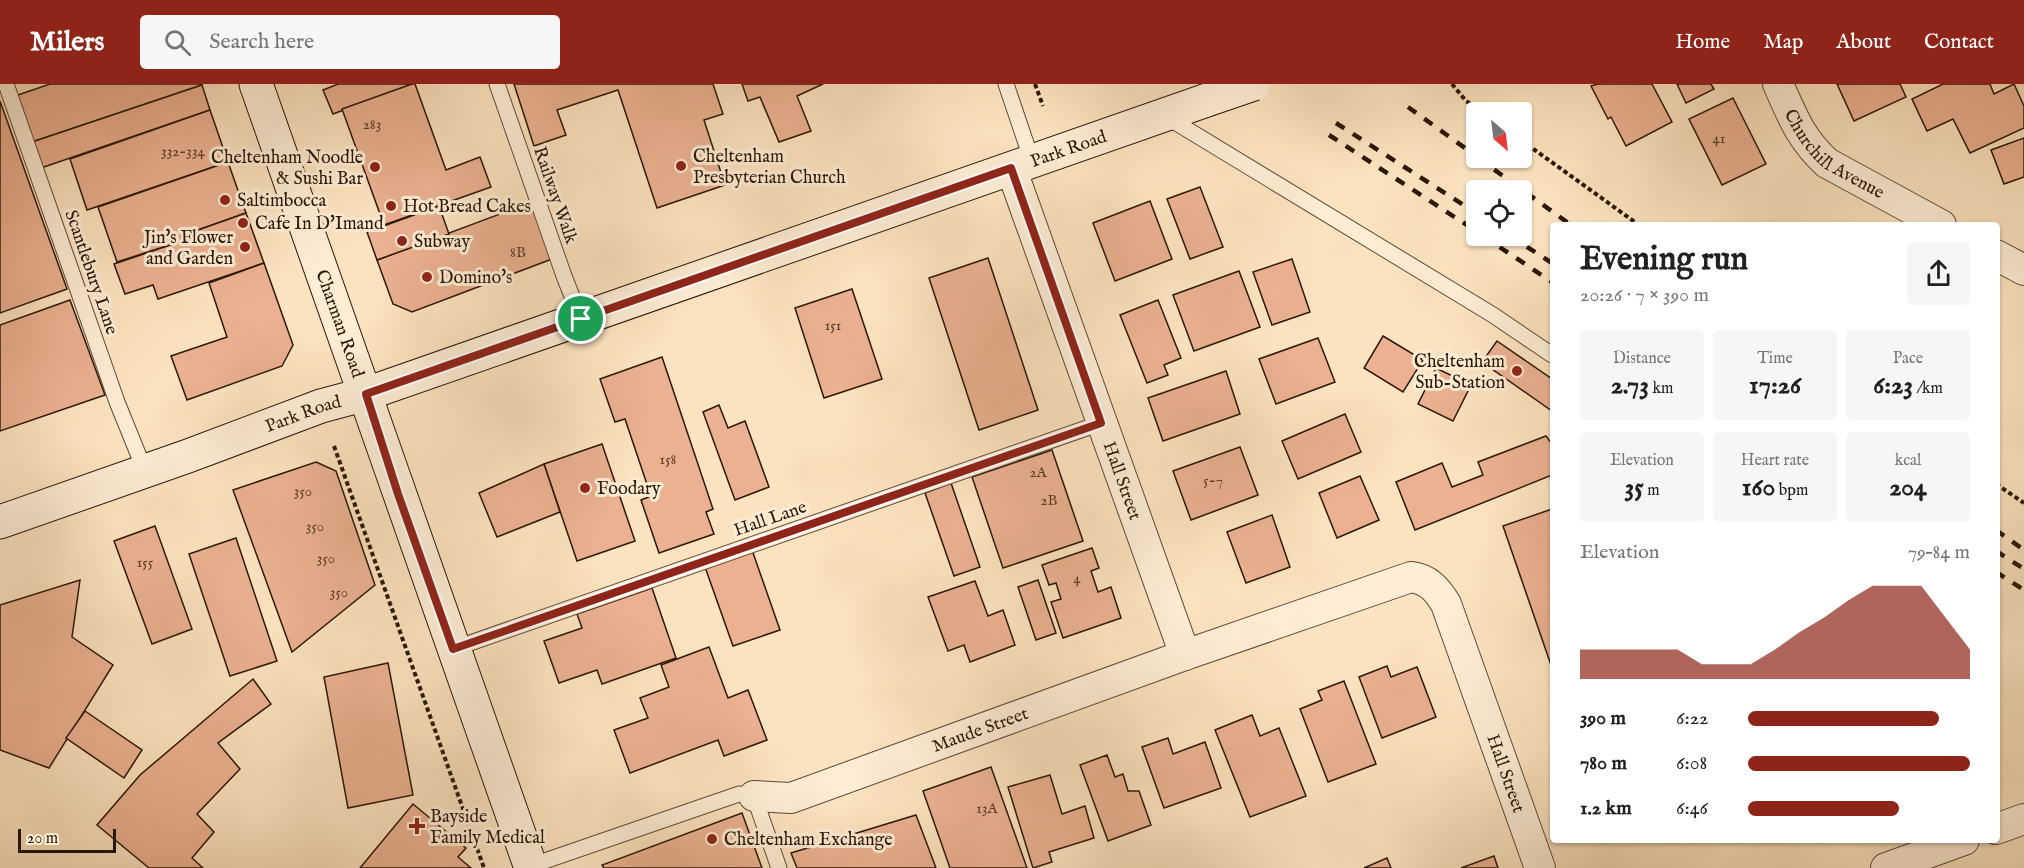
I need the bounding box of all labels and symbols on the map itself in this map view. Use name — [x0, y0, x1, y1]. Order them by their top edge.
north arrow — [1466, 102, 1532, 168]
street label: Churchill Avenue — [1778, 106, 1888, 205]
house number: 283 — [363, 115, 381, 134]
street label: Park Road — [1028, 126, 1110, 174]
house number: 41 — [1713, 129, 1725, 148]
house number: 332-334 — [161, 142, 206, 161]
street label: Railway Walk — [527, 144, 582, 247]
place label: Cheltenham Presbyterian Church — [693, 146, 846, 190]
place label: Cheltenham Noodle & Sushi Bar — [211, 147, 363, 191]
marker: Cheltenham Presbyterian Church — [674, 159, 688, 173]
marker: Cheltenham Noodle & Sushi Bar — [368, 160, 382, 174]
place label: Saltimbocca — [237, 190, 327, 213]
marker: Saltimbocca — [218, 193, 232, 207]
place label: Hot Bread Cakes — [403, 196, 531, 219]
marker: Hot Bread Cakes — [384, 199, 398, 213]
street label: Scantlebury Lane — [59, 207, 123, 338]
place label: Cafe In D'Imand — [255, 213, 384, 236]
marker: Cafe In D'Imand — [236, 216, 250, 230]
place label: Jin's Flower and Garden — [142, 227, 233, 271]
place label: Subway — [414, 231, 470, 254]
marker: Subway — [395, 234, 409, 248]
marker: Jin's Flower and Garden — [238, 240, 252, 254]
house number: 8B — [510, 243, 526, 262]
street label: Charman Road — [310, 267, 369, 381]
place label: Domino's — [439, 267, 512, 290]
marker: Domino's — [420, 270, 434, 284]
pin — [555, 293, 606, 344]
house number: 151 — [825, 316, 841, 335]
place label: Cheltenham Sub-Station — [1414, 351, 1505, 395]
marker: Cheltenham Sub-Station — [1510, 364, 1524, 378]
street label: Park Road — [262, 391, 344, 439]
street label: Hall Street — [1097, 439, 1146, 524]
house number: 158 — [660, 450, 677, 469]
house number: 2A — [1029, 463, 1047, 482]
house number: 5-7 — [1203, 471, 1223, 490]
place label: Foodary — [597, 478, 661, 501]
marker: Foodary — [578, 481, 592, 495]
house number: 350 — [294, 482, 312, 501]
house number: 2B — [1041, 491, 1058, 510]
street label: Hall Lane — [731, 496, 810, 543]
house number: 350 — [306, 517, 324, 536]
house number: 350 — [317, 549, 335, 568]
house number: 155 — [137, 553, 154, 572]
house number: 4 — [1073, 569, 1081, 588]
house number: 350 — [330, 583, 348, 602]
street label: Maude Street — [929, 703, 1032, 759]
street label: Hall Street — [1480, 731, 1529, 816]
house number: 13A — [976, 799, 999, 818]
place label: Bayside Family Medical — [430, 806, 545, 850]
marker: Bayside Family Medical — [408, 817, 426, 835]
scale bar — [18, 826, 116, 854]
place label: Cheltenham Exchange — [724, 829, 893, 852]
marker: Cheltenham Exchange — [705, 832, 719, 846]

